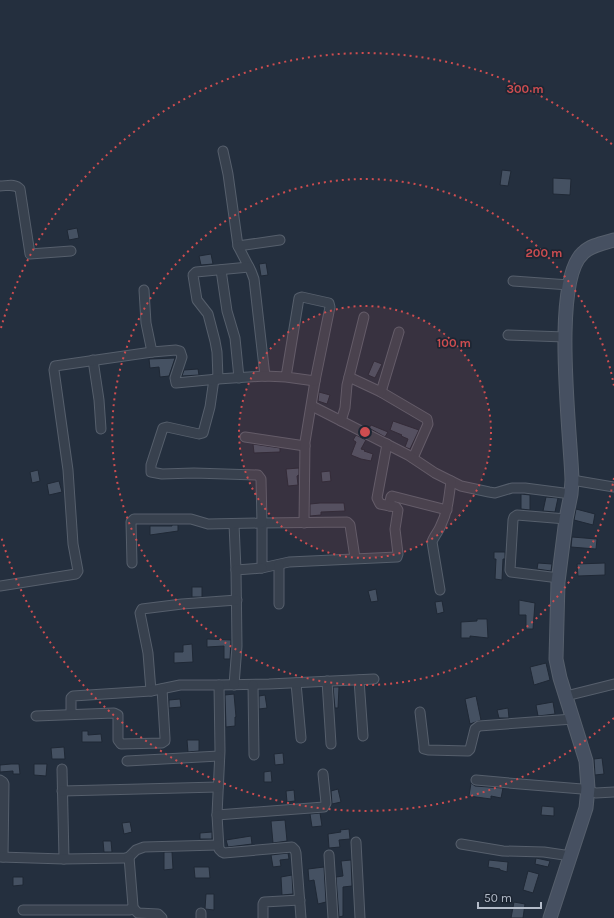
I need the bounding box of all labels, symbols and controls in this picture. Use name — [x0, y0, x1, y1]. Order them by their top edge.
text: 300 m — [506, 82, 544, 96]
text: 200 m — [526, 246, 562, 260]
text: 100 m — [437, 336, 471, 350]
centre of rings — [358, 425, 372, 439]
scale bar — [478, 884, 541, 910]
text: 50 m — [484, 891, 512, 905]

